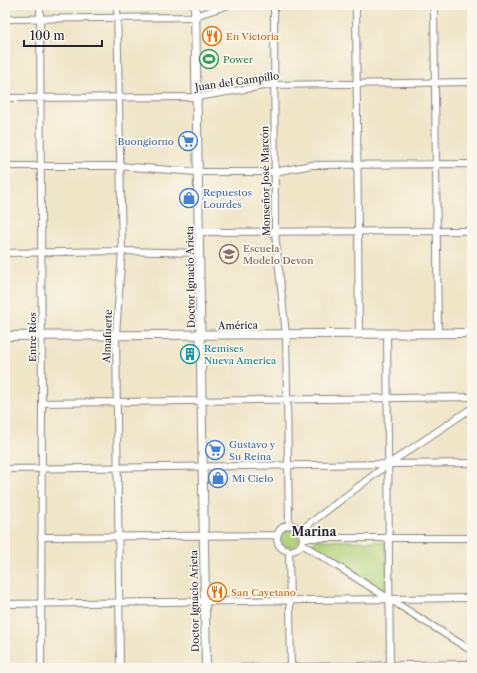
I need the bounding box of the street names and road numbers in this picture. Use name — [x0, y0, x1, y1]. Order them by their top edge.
street label: Juan del Campillo — [192, 69, 280, 94]
street label: Monseñor José Marcón — [258, 125, 273, 236]
street label: Doctor Ignacio Arieta — [183, 225, 198, 328]
street label: Almafuerte — [100, 309, 115, 364]
street label: Entre Ríos — [26, 312, 39, 362]
street label: América — [217, 319, 259, 332]
street label: Doctor Ignacio Arieta — [187, 549, 202, 652]

